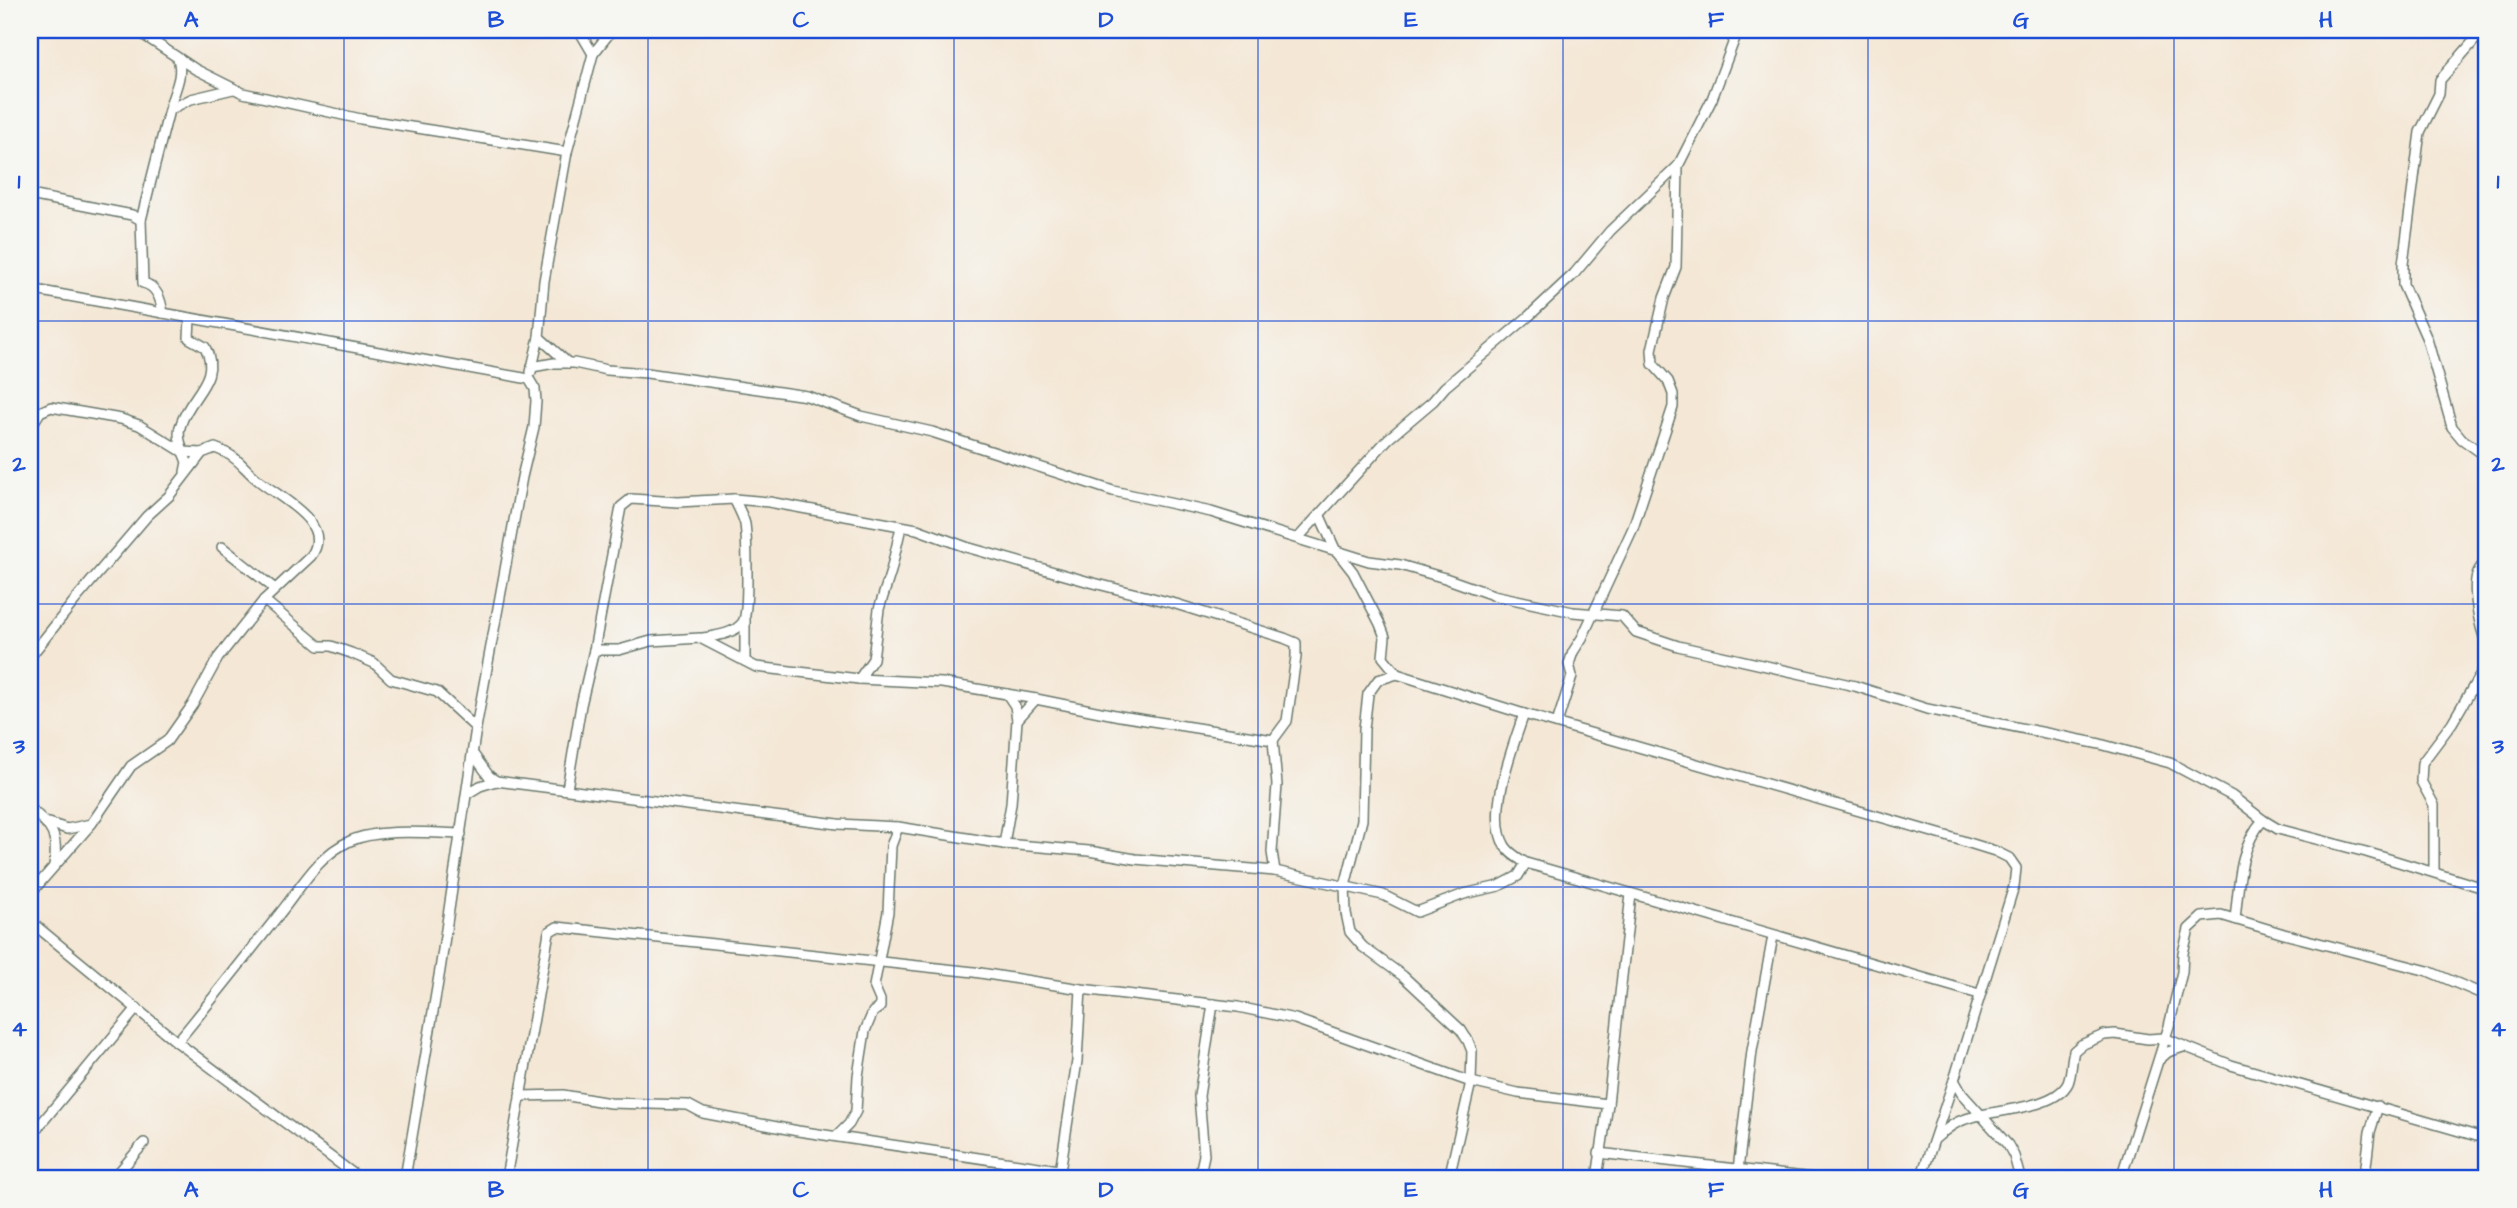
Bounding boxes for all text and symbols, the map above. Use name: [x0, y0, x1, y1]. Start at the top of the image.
text: A: [184, 4, 199, 36]
text: B: [488, 4, 505, 36]
text: C: [793, 4, 810, 36]
text: D: [1099, 4, 1114, 36]
text: E: [1404, 4, 1418, 36]
text: F: [1708, 4, 1725, 36]
text: G: [2013, 4, 2029, 36]
text: H: [2319, 4, 2333, 36]
text: 1: [18, 165, 21, 197]
text: 1: [2497, 165, 2500, 197]
text: 2: [11, 448, 26, 480]
text: 2: [2490, 448, 2505, 480]
text: 3: [12, 730, 25, 762]
text: 3: [2491, 730, 2504, 762]
text: 4: [11, 1013, 27, 1045]
text: 4: [2490, 1013, 2506, 1045]
text: A: [184, 1174, 199, 1206]
text: B: [488, 1174, 505, 1206]
text: C: [793, 1174, 810, 1206]
text: D: [1099, 1174, 1114, 1206]
text: E: [1404, 1174, 1418, 1206]
text: F: [1708, 1174, 1725, 1206]
text: G: [2013, 1174, 2029, 1206]
text: H: [2319, 1174, 2333, 1206]

